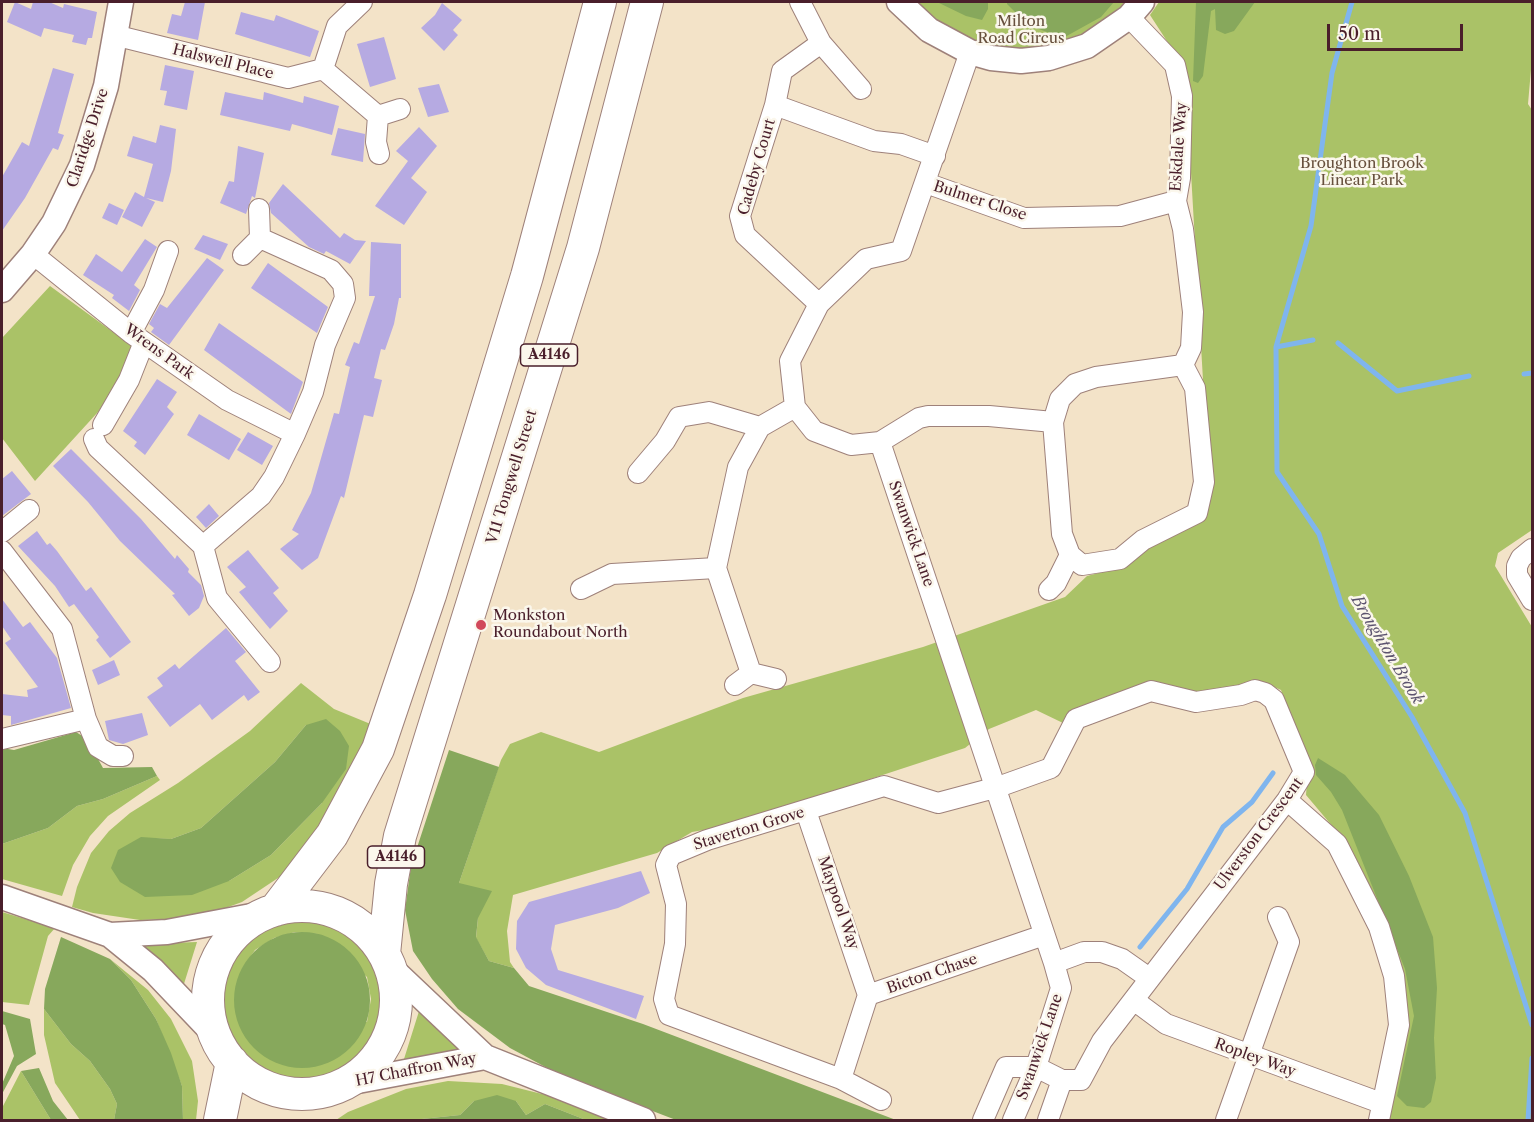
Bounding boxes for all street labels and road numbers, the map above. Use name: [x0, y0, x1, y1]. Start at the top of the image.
street label: Halswell Place: [171, 41, 275, 83]
street label: Claridge Drive: [63, 86, 113, 190]
street label: Eskdale Way: [1167, 102, 1191, 192]
street label: Cadeby Court: [735, 117, 779, 217]
street label: Bulmer Close: [931, 177, 1029, 225]
street label: Wrens Park: [120, 321, 198, 383]
road number: A4146: [520, 344, 578, 366]
street label: V11 Tongwell Street: [483, 408, 541, 546]
street label: Swanwick Lane: [884, 479, 938, 589]
street label: Ulverston Crescent: [1211, 774, 1307, 894]
street label: Staverton Grove: [691, 804, 807, 854]
road number: A4146: [368, 846, 424, 868]
street label: Maypool Way: [814, 854, 862, 952]
street label: Bicton Chase: [884, 950, 980, 998]
street label: Swanwick Lane: [1013, 992, 1067, 1102]
street label: Ropley Way: [1212, 1035, 1298, 1081]
street label: H7 Chaffron Way: [354, 1049, 478, 1091]

